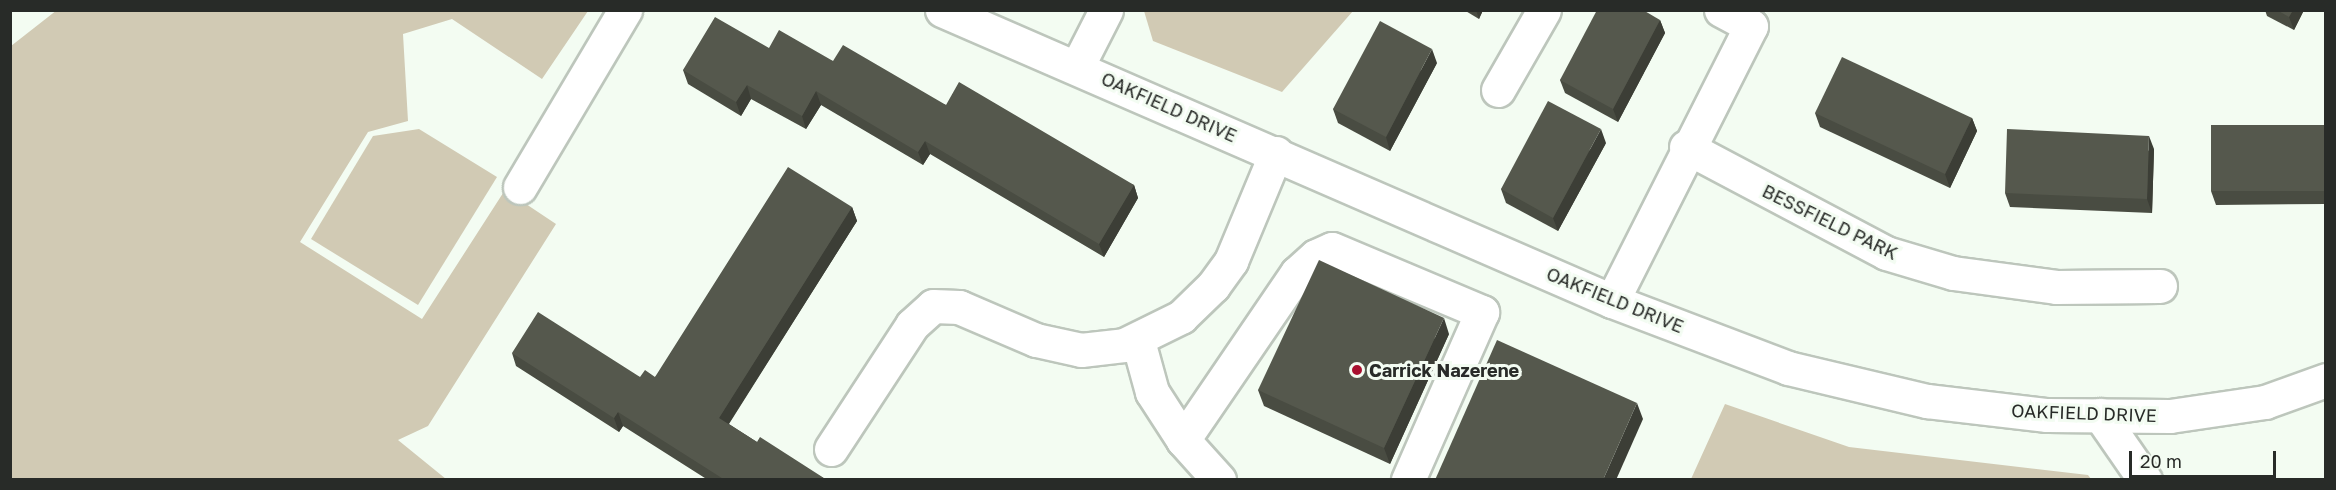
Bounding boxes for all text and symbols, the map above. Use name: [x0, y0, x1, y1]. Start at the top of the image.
street label: OAKFIELD DRIVE: [1098, 68, 1240, 146]
street label: BESSFIELD PARK: [1759, 180, 1901, 264]
street label: OAKFIELD DRIVE: [1543, 263, 1687, 337]
place label: Carrick Nazerene: [1369, 359, 1519, 381]
marker: Carrick Nazerene: [1350, 363, 1364, 377]
street label: OAKFIELD DRIVE: [2011, 400, 2157, 426]
scale bar: [2132, 439, 2279, 477]
text: 20 m: [2140, 450, 2182, 472]

